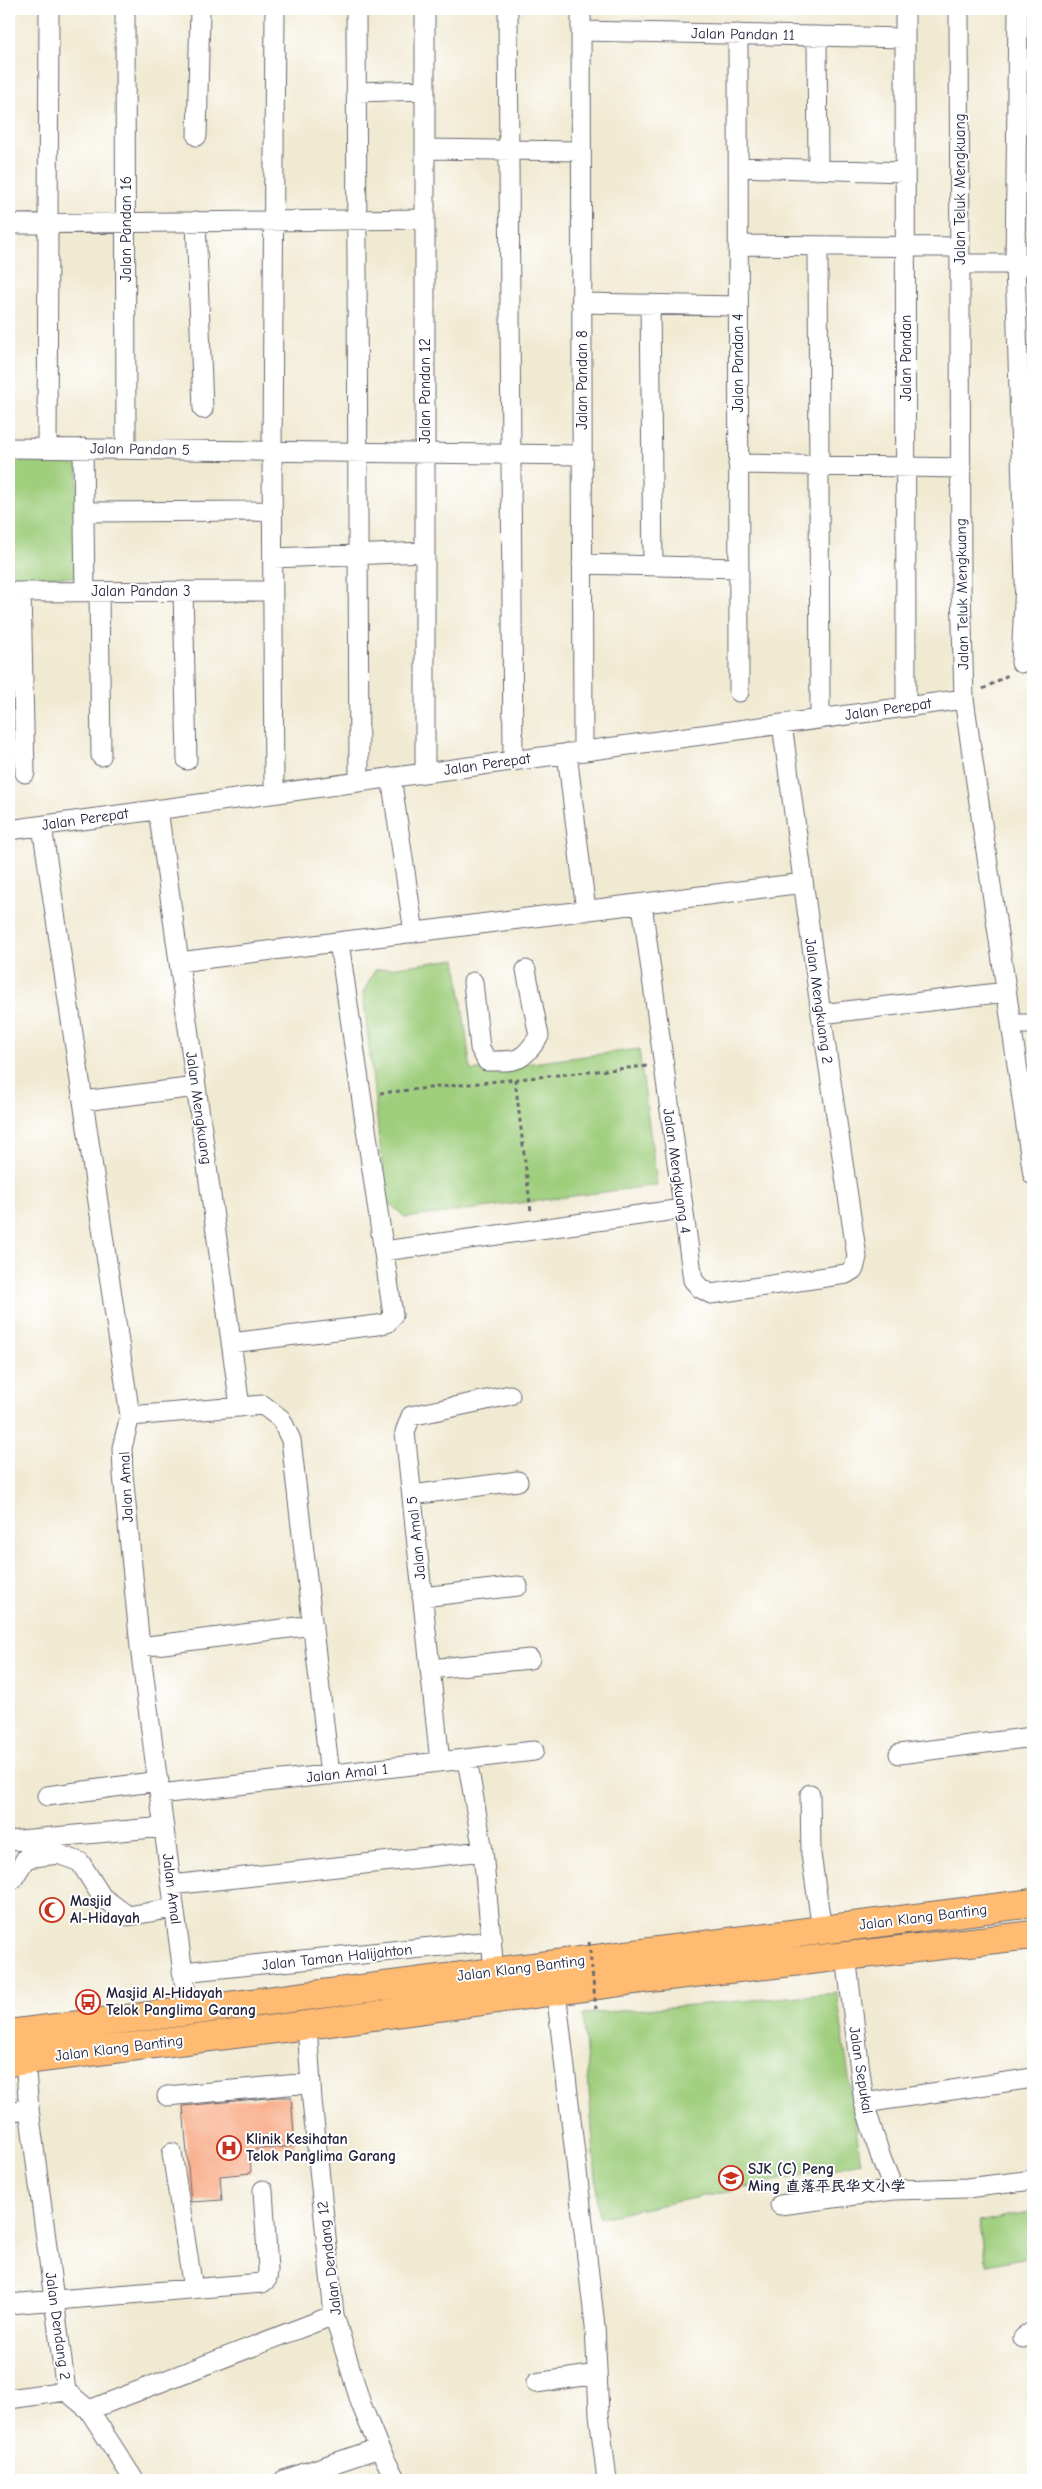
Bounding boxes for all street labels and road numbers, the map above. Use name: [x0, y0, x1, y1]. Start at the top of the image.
street label: Jalan Pandan 11: [691, 24, 795, 44]
street label: Jalan Teluk Mengkuang: [951, 113, 969, 265]
street label: Jalan Pandan 16: [117, 176, 135, 282]
street label: Jalan Pandan 4: [729, 314, 747, 413]
street label: Jalan Pandan: [897, 315, 915, 401]
street label: Jalan Pandan 8: [573, 330, 591, 430]
street label: Jalan Pandan 12: [416, 338, 434, 444]
street label: Jalan Pandan 5: [90, 439, 190, 459]
street label: Jalan Teluk Mengkuang: [952, 518, 972, 670]
street label: Jalan Pandan 3: [91, 582, 191, 600]
street label: Jalan Perepat: [843, 694, 933, 724]
street label: Jalan Perepat: [442, 749, 532, 779]
street label: Jalan Perepat: [40, 804, 130, 834]
street label: Jalan Mengkuang 2: [801, 937, 837, 1065]
street label: Jalan Mengkuang: [182, 1050, 216, 1166]
street label: Jalan Mengkuang 4: [659, 1107, 695, 1235]
street label: Jalan Amal: [115, 1451, 137, 1523]
street label: Jalan Amal 5: [403, 1495, 429, 1581]
street label: Jalan Amal 1: [305, 1760, 389, 1786]
street label: Jalan Amal: [159, 1853, 185, 1925]
street label: Jalan Klang Banting: [858, 1900, 988, 1934]
street label: Jalan Taman Halijahton: [261, 1940, 413, 1974]
street label: Jalan Klang Banting: [456, 1951, 586, 1985]
street label: Jalan Sepukal: [845, 2025, 877, 2115]
street label: Jalan Klang Banting: [54, 2031, 184, 2065]
street label: Jalan Dendang 12: [313, 2200, 345, 2316]
street label: Jalan Dendang 2: [42, 2271, 74, 2381]

